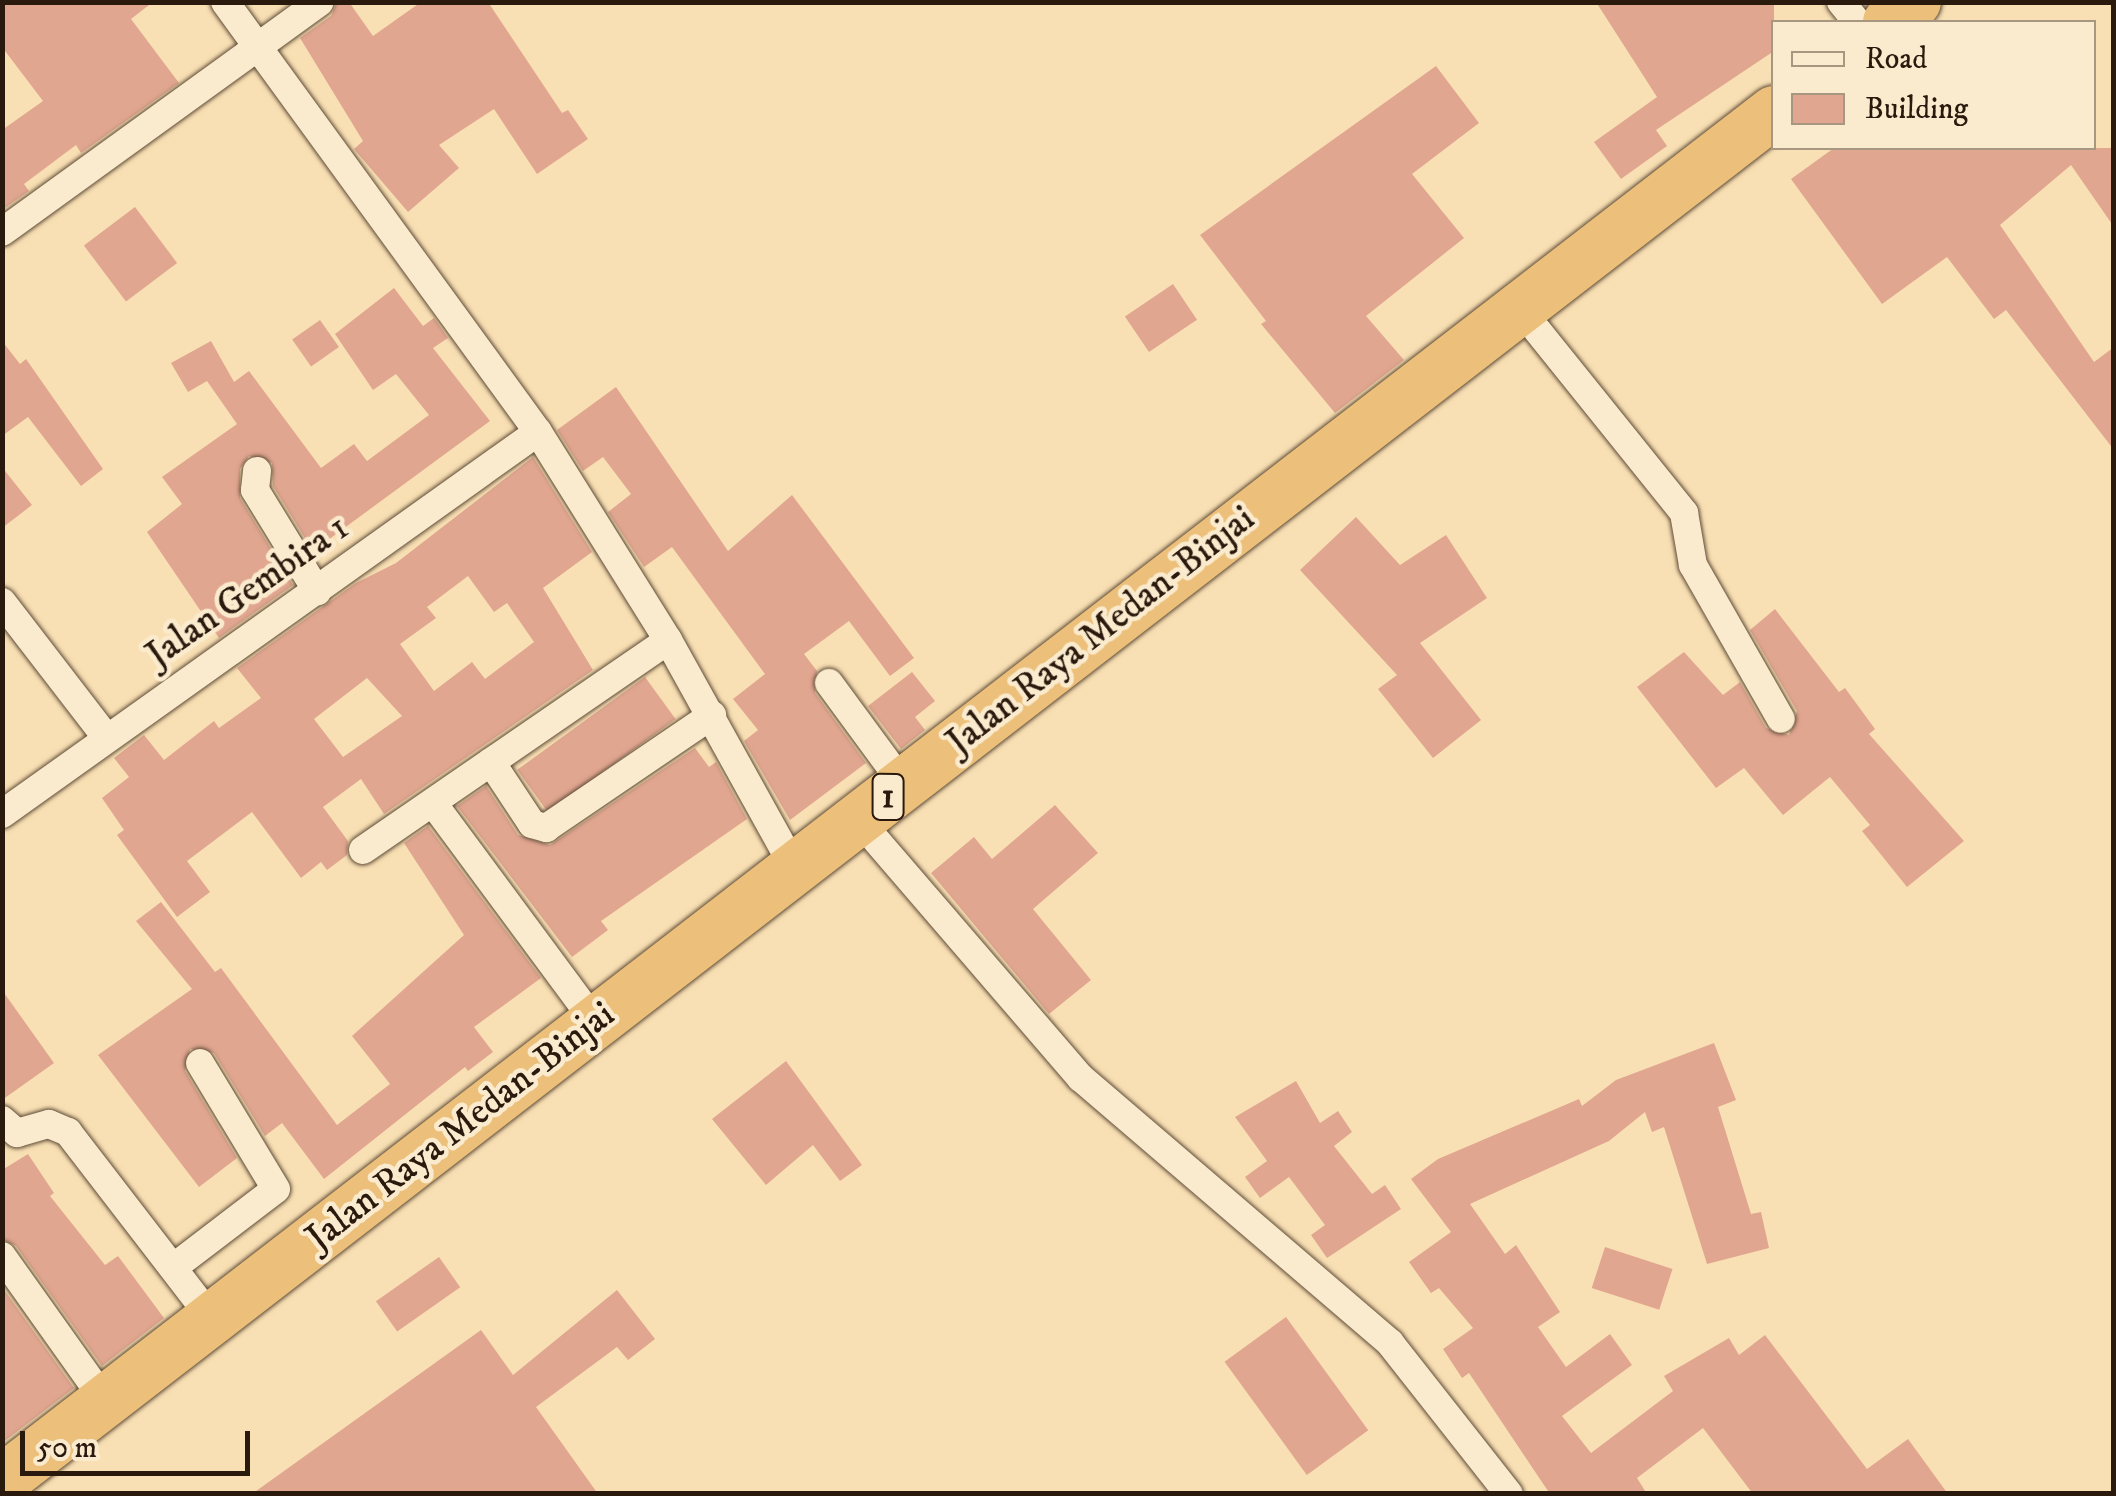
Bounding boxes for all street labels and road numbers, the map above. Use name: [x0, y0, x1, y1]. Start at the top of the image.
street label: Jalan Raya Medan-Binjai: [938, 497, 1264, 765]
street label: Jalan Gembira 1: [138, 505, 358, 679]
road number: 1: [870, 767, 906, 827]
street label: Jalan Raya Medan-Binjai: [298, 993, 624, 1261]

